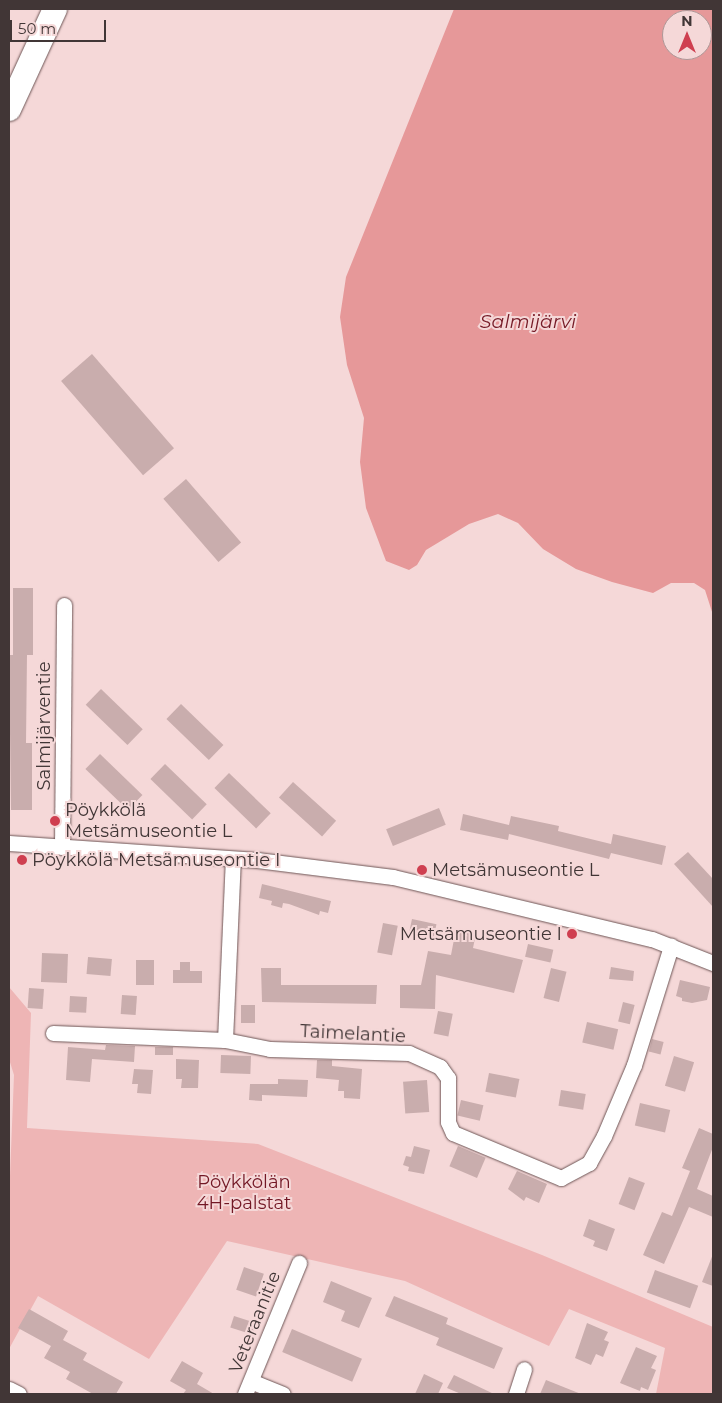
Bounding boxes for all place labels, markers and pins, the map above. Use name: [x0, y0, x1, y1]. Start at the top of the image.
place label: Pöykkölä Metsämuseontie L: [65, 800, 232, 842]
marker: Pöykkölä Metsämuseontie L: [49, 815, 61, 827]
place label: Pöykkölä Metsämuseontie I: [32, 849, 280, 871]
marker: Pöykkölä Metsämuseontie I: [16, 854, 28, 866]
place label: Metsämuseontie L: [432, 859, 599, 881]
marker: Metsämuseontie L: [416, 864, 428, 876]
place label: Metsämuseontie I: [400, 923, 562, 945]
marker: Metsämuseontie I: [566, 928, 578, 940]

